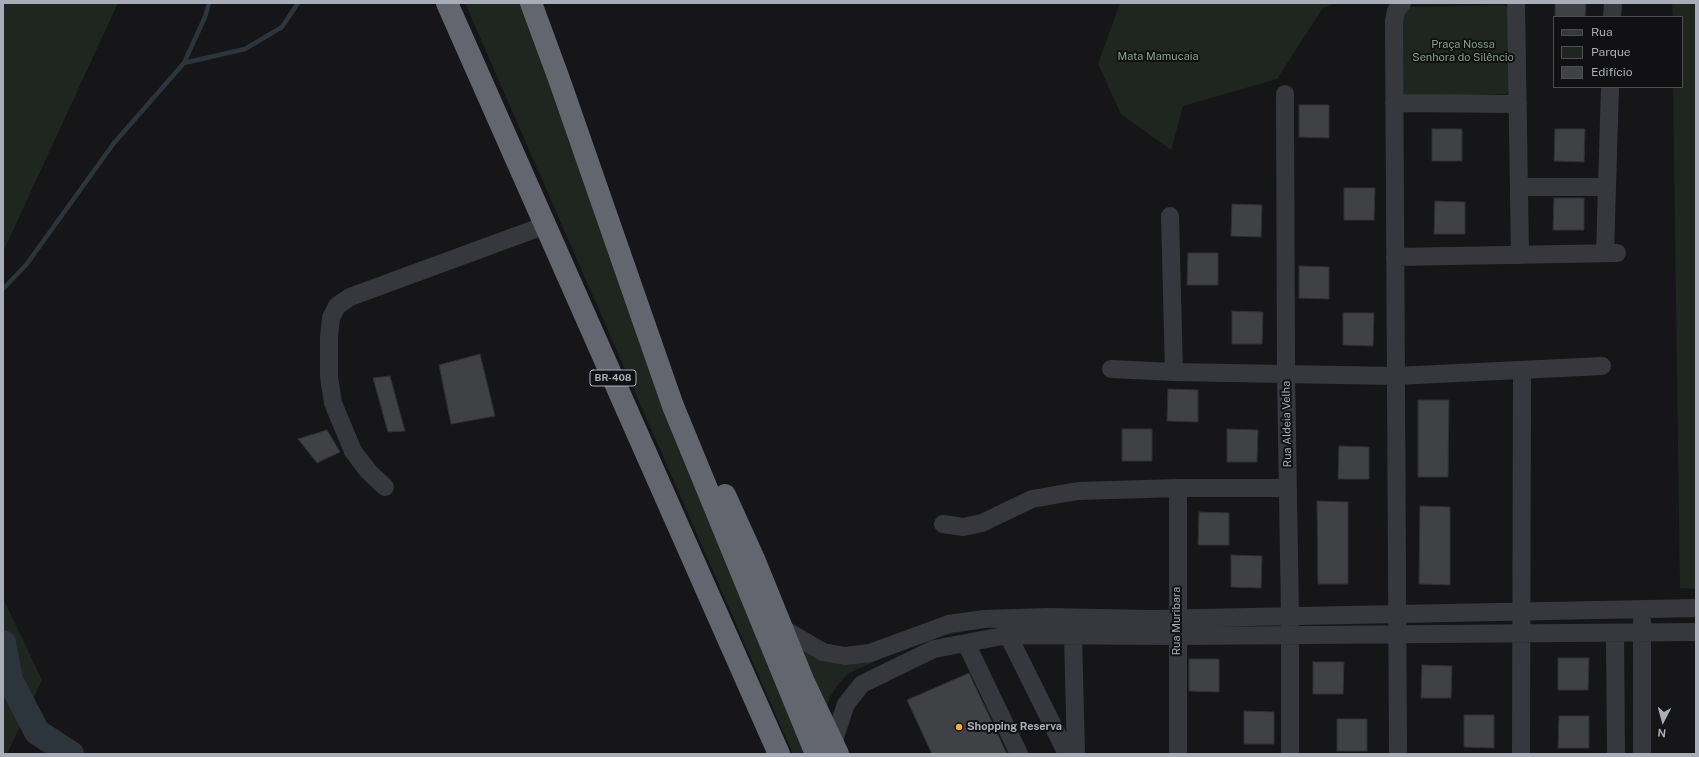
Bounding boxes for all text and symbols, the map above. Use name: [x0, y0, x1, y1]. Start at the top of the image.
legend: [1553, 16, 1683, 88]
text: Rua: [1591, 25, 1613, 39]
park label: Praça Nossa Senhora do Silêncio: [1412, 38, 1514, 64]
text: Parque: [1591, 45, 1631, 59]
park label: Mata Mamucaia: [1117, 50, 1199, 64]
text: Edifício: [1591, 65, 1632, 79]
road number: BR-408: [590, 370, 636, 386]
street label: Rua Aldeia Velha: [1280, 381, 1294, 467]
street label: Rua Muribara: [1170, 587, 1184, 655]
north arrow: [1643, 701, 1683, 741]
place label: Shopping Reserva: [967, 720, 1062, 734]
marker: Shopping Reserva: [954, 722, 964, 732]
text: N: [1657, 727, 1667, 739]

